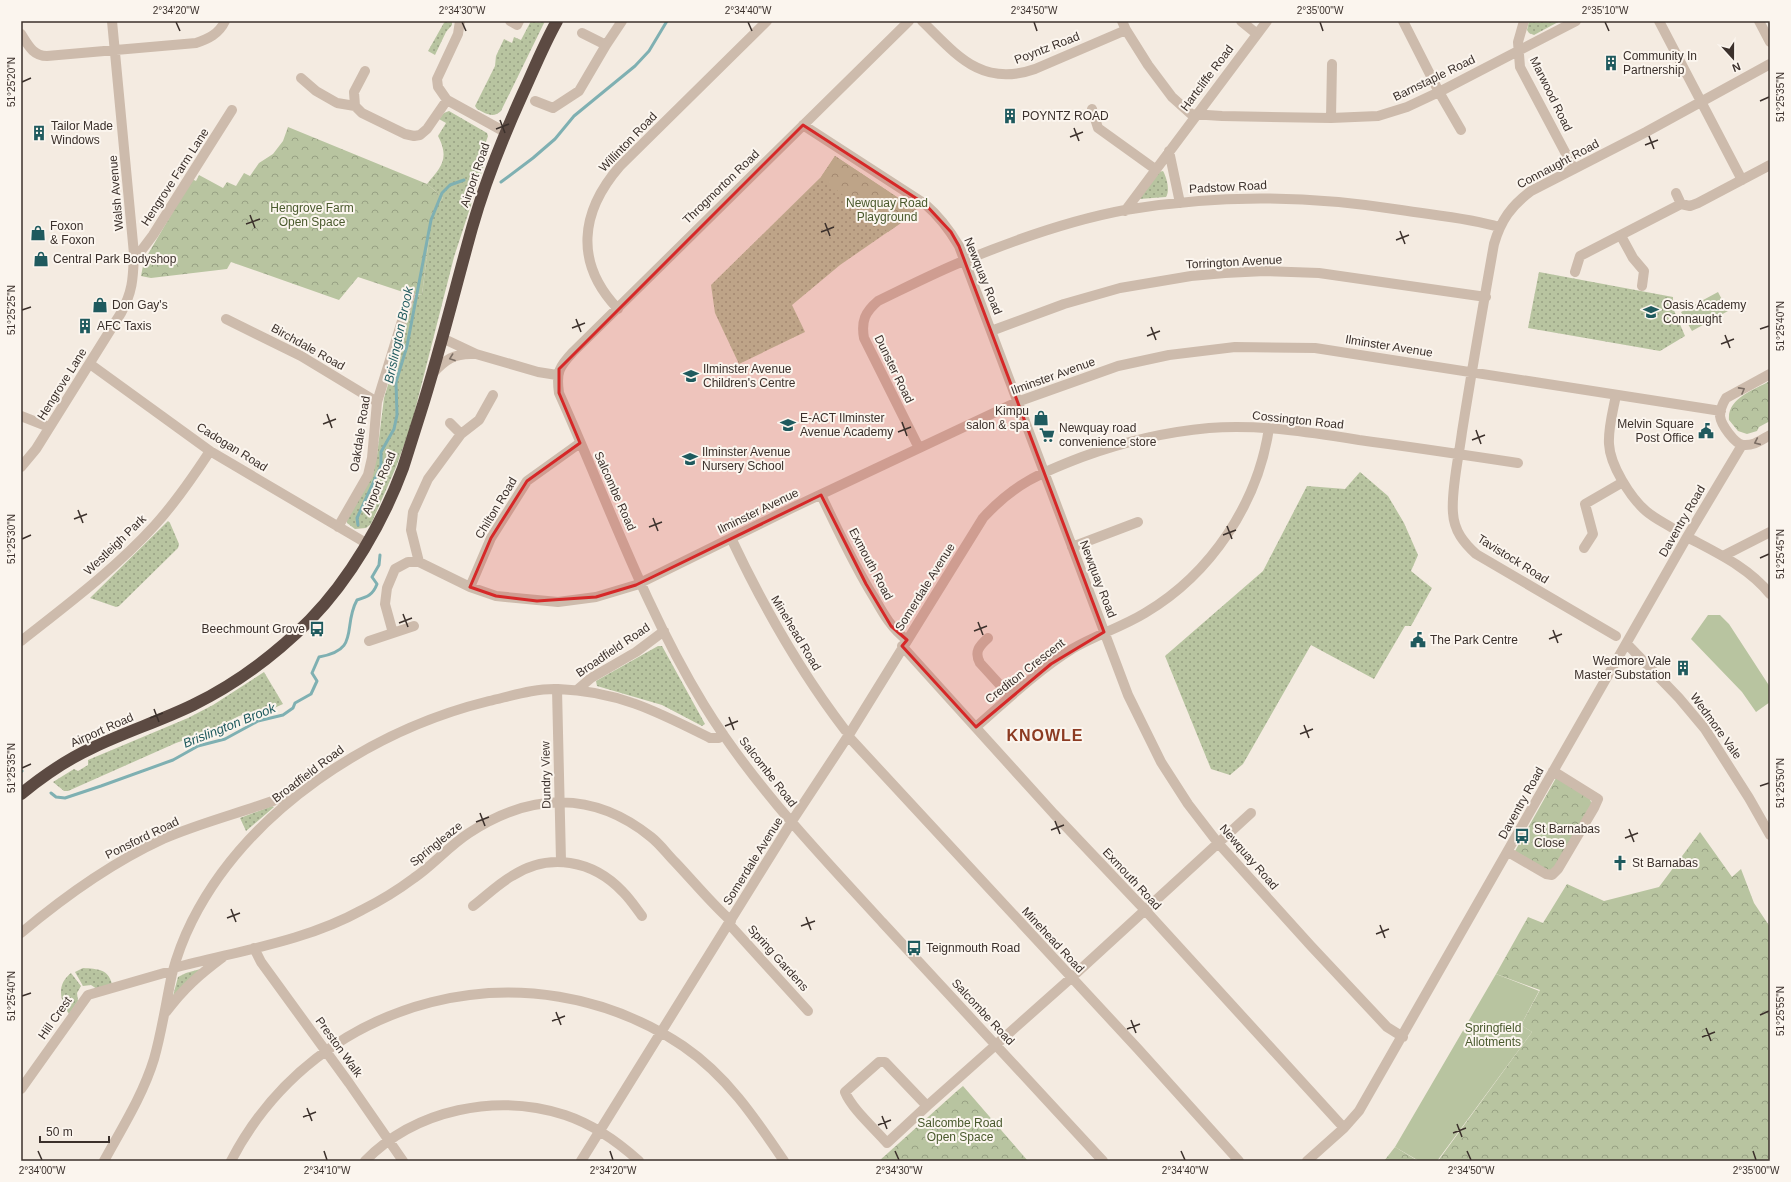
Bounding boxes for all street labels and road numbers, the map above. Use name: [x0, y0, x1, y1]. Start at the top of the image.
street label: Poyntz Road: [1012, 29, 1082, 67]
street label: Hartcliffe Road: [1178, 42, 1236, 114]
street label: Barnstaple Road: [1391, 52, 1477, 104]
street label: Marwood Road: [1527, 54, 1575, 134]
street label: Willinton Road: [596, 109, 660, 175]
street label: Hengrove Farm Lane: [138, 125, 212, 228]
street label: Connaught Road: [1515, 137, 1601, 191]
street label: Airport Road: [457, 141, 493, 209]
street label: Throgmorton Road: [680, 147, 762, 227]
street label: Walsh Avenue: [106, 154, 126, 231]
street label: Padstow Road: [1189, 178, 1267, 196]
street label: Newquay Road: [961, 235, 1005, 317]
street label: Torrington Avenue: [1185, 252, 1283, 272]
street label: Birchdale Road: [269, 321, 347, 373]
street label: Ilminster Avenue: [1344, 332, 1434, 360]
street label: Dunster Road: [871, 333, 917, 405]
street label: Hengrove Lane: [34, 345, 90, 423]
street label: Ilminster Avenue: [1009, 354, 1097, 398]
street label: Oakdale Road: [347, 395, 373, 473]
street label: Cossington Road: [1251, 408, 1345, 432]
street label: Cadogan Road: [194, 420, 270, 474]
street label: Airport Road: [359, 449, 399, 517]
street label: Salcombe Road: [591, 449, 639, 533]
street label: Chilton Road: [472, 475, 520, 541]
street label: Daventry Road: [1656, 483, 1708, 559]
street label: Ilminster Avenue: [715, 485, 801, 537]
street label: Westleigh Park: [81, 511, 150, 578]
street label: Exmouth Road: [846, 526, 896, 602]
street label: Tavistock Road: [1475, 532, 1551, 586]
street label: Newquay Road: [1077, 538, 1119, 620]
street label: Somerdale Avenue: [892, 540, 958, 634]
street label: Minehead Road: [768, 593, 824, 673]
street label: Broadfield Road: [573, 620, 653, 680]
street label: Crediton Crescent: [983, 635, 1068, 706]
street label: Wedmore Vale: [1687, 690, 1745, 762]
street label: Airport Road: [68, 710, 136, 750]
street label: Salcombe Road: [736, 734, 800, 810]
street label: Dundry View: [538, 741, 554, 809]
street label: Broadfield Road: [269, 743, 347, 805]
street label: Daventry Road: [1495, 765, 1547, 841]
street label: Ponsford Road: [103, 814, 181, 862]
street label: Somerdale Avenue: [720, 814, 786, 908]
street label: Springleaze: [407, 818, 465, 869]
street label: Newquay Road: [1217, 821, 1281, 893]
street label: Exmouth Road: [1100, 845, 1164, 913]
street label: Minehead Road: [1019, 904, 1087, 976]
street label: Spring Gardens: [745, 922, 811, 994]
street label: Salcombe Road: [949, 976, 1017, 1048]
street label: Hill Crest: [35, 994, 75, 1042]
street label: Preston Walk: [312, 1014, 366, 1081]

